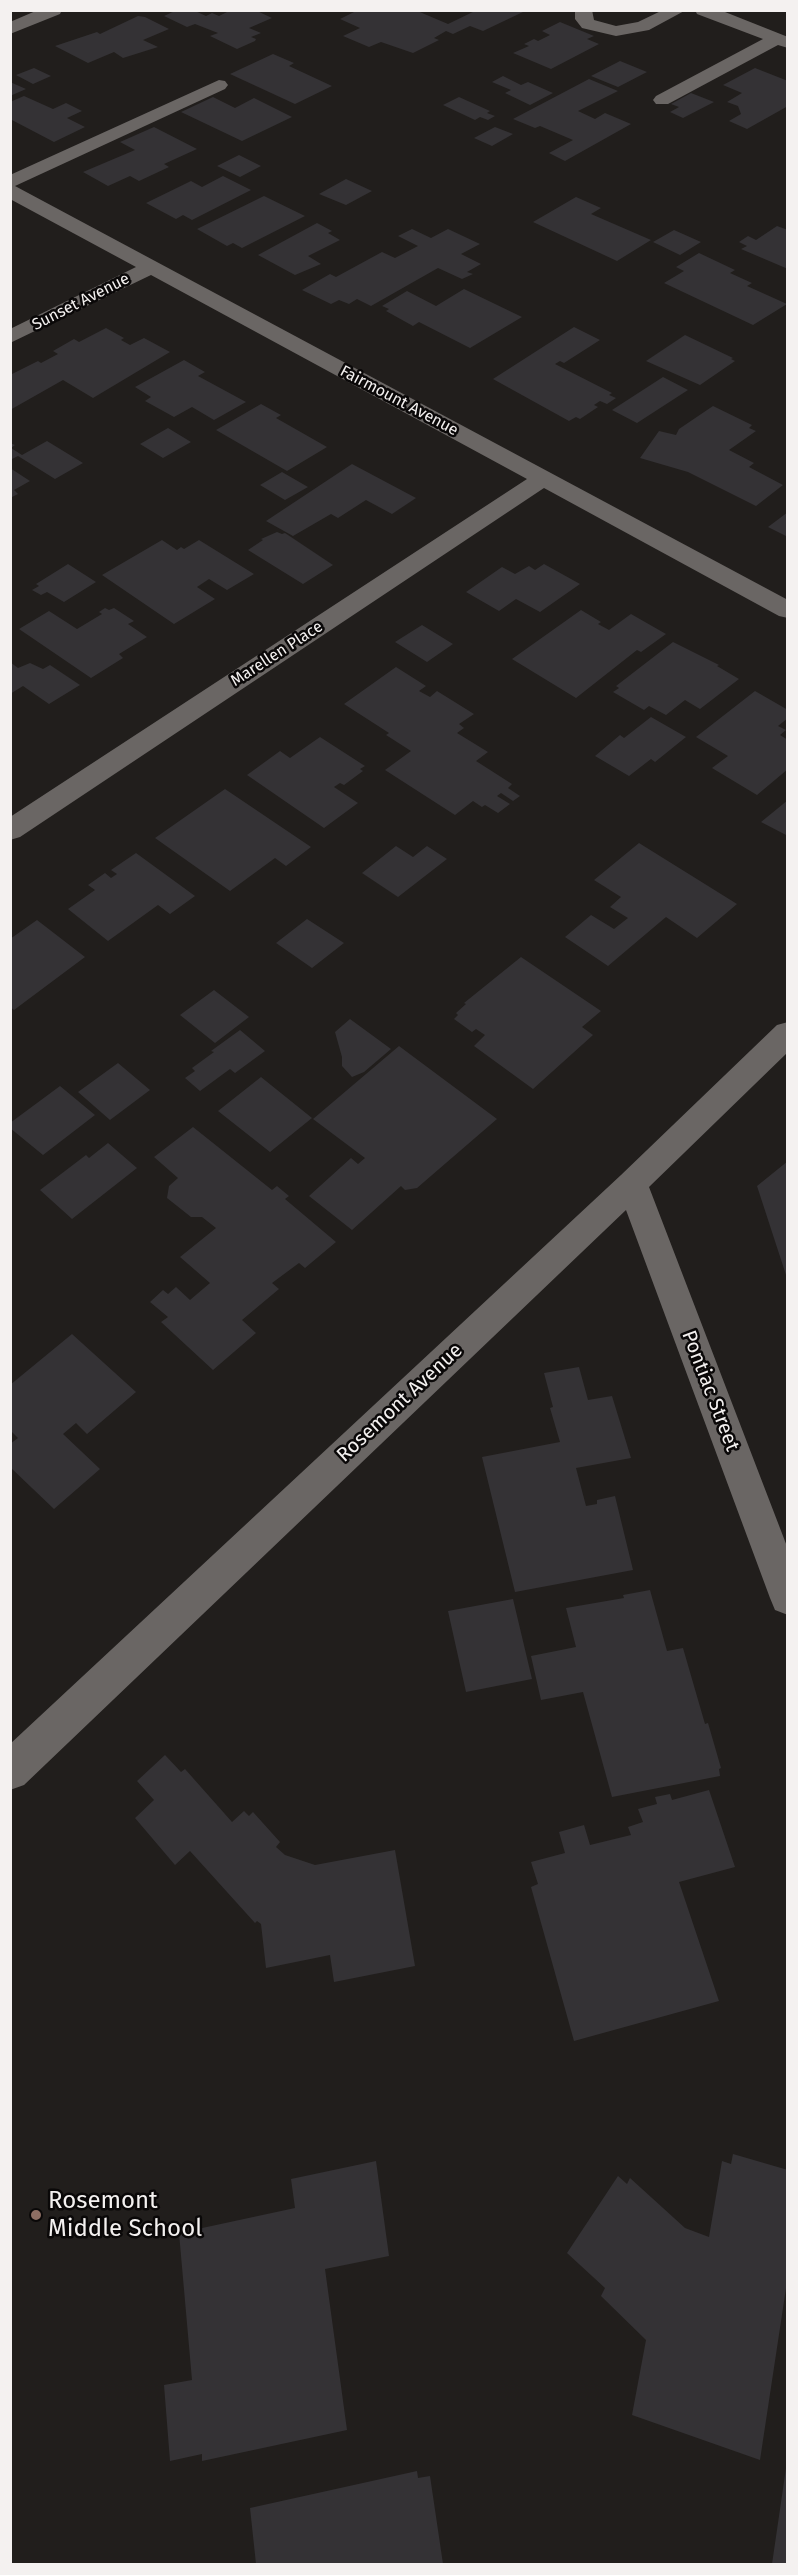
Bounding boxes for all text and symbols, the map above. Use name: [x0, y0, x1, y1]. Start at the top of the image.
street label: Sunset Avenue: [29, 269, 133, 335]
street label: Fairmount Avenue: [337, 362, 461, 440]
street label: Marellen Place: [227, 617, 327, 691]
street label: Pontiac Street: [676, 1327, 744, 1455]
street label: Rosemont Avenue: [332, 1339, 468, 1467]
place label: Rosemont Middle School: [48, 2187, 202, 2243]
marker: Rosemont Middle School: [29, 2208, 43, 2222]

